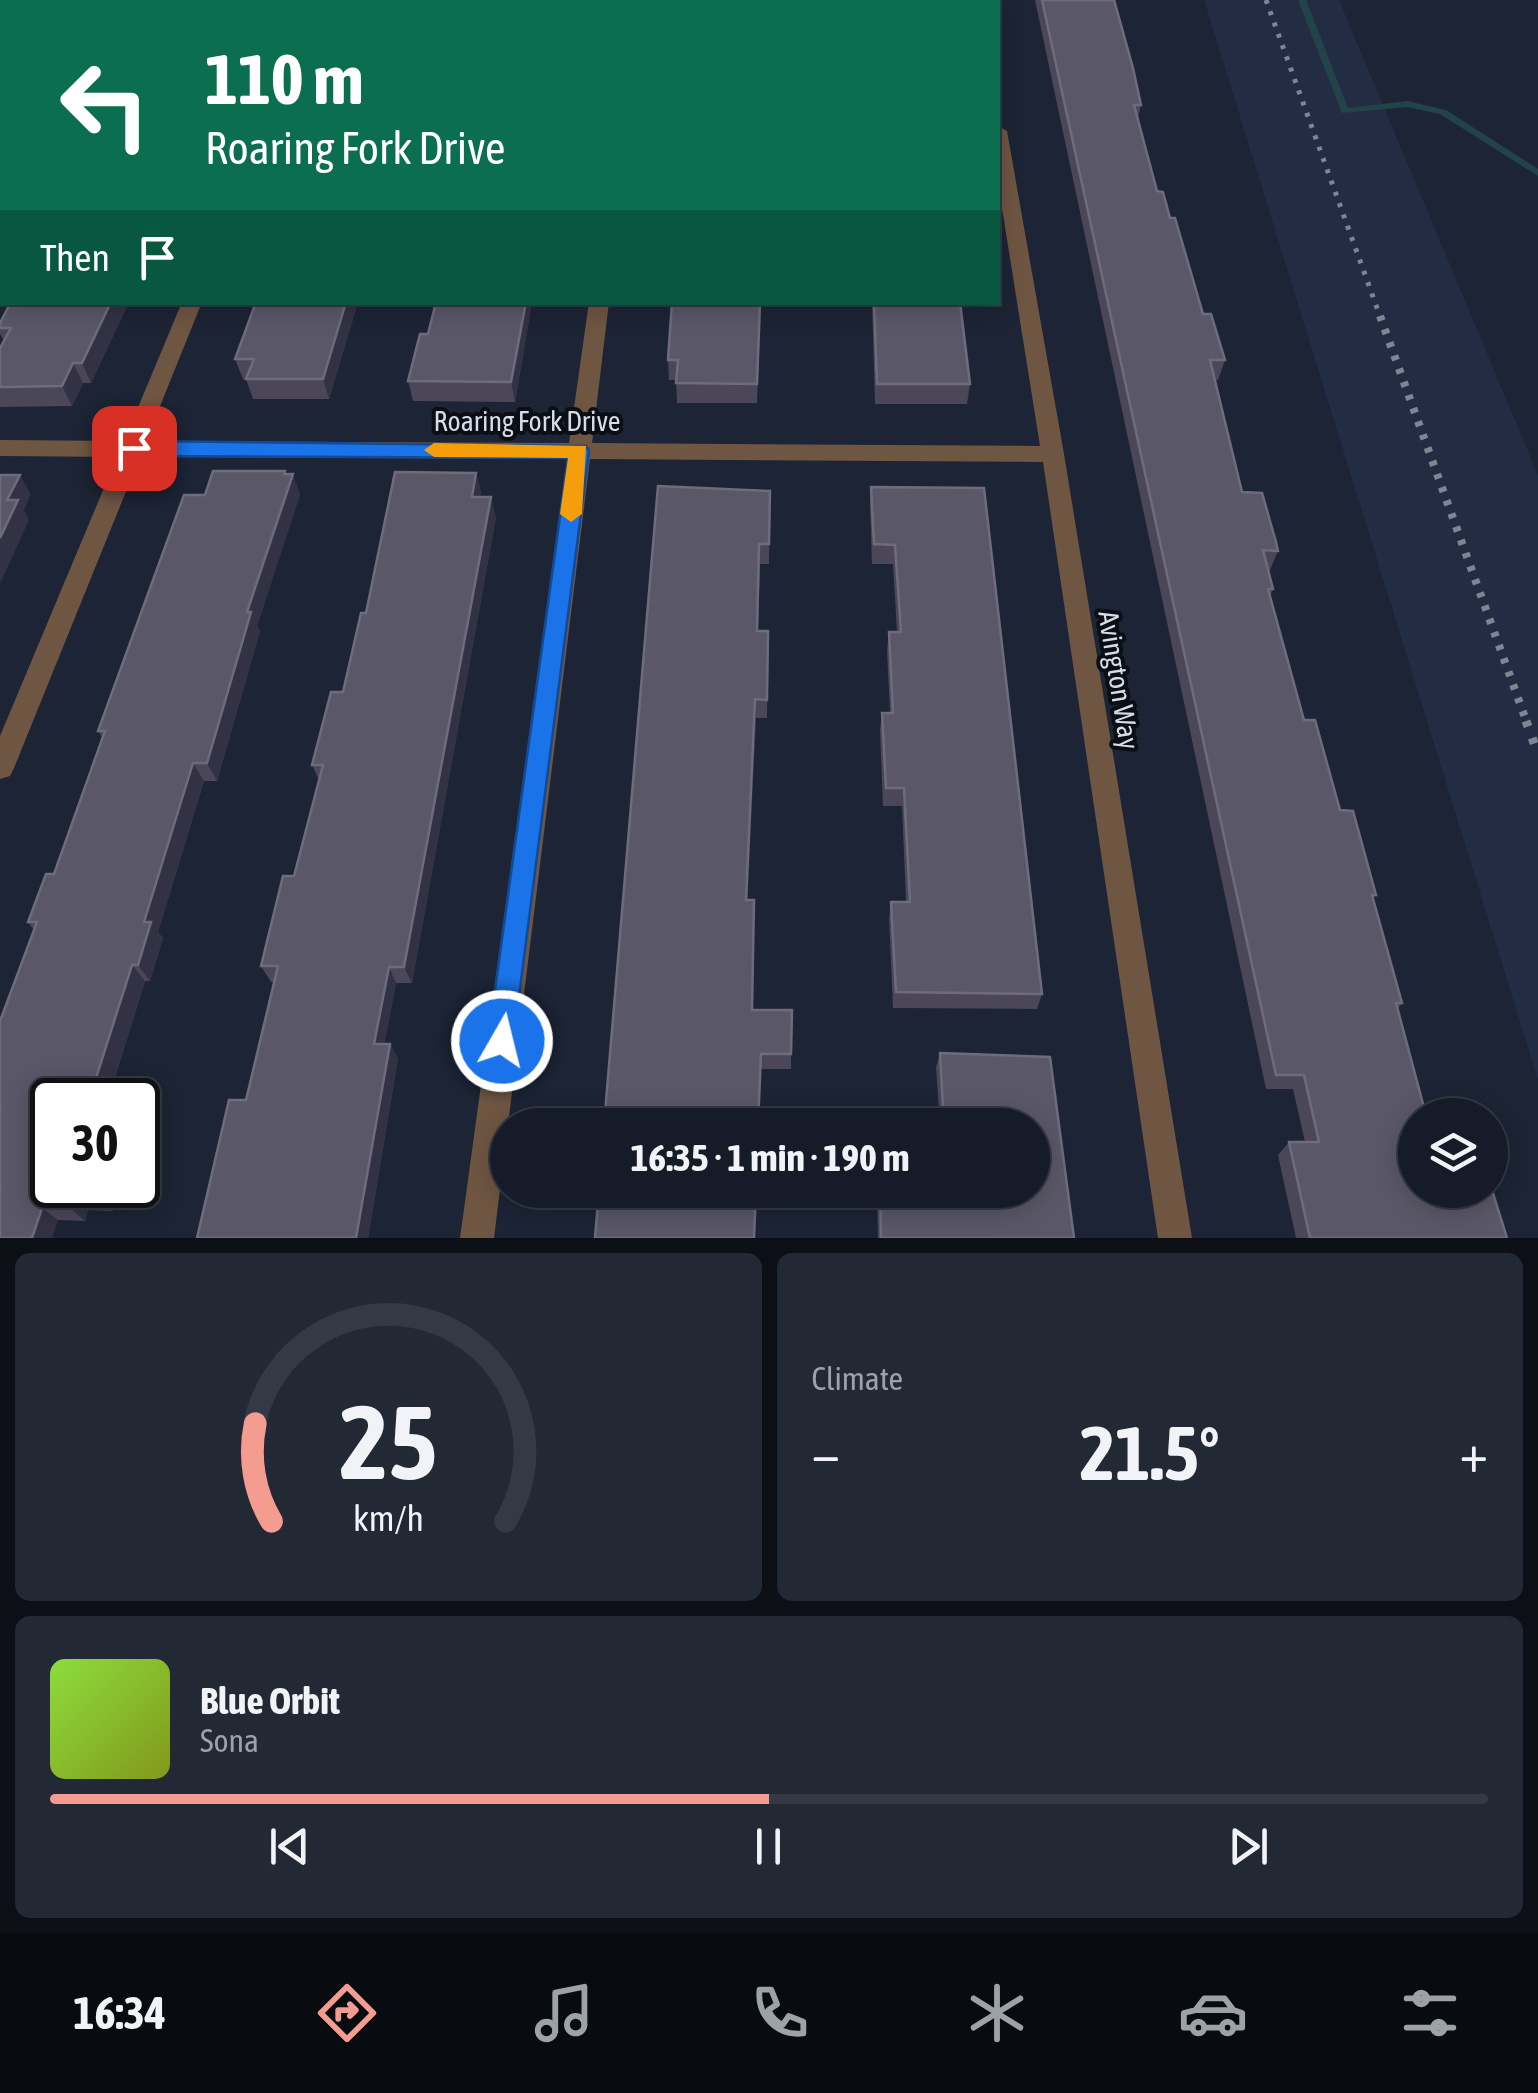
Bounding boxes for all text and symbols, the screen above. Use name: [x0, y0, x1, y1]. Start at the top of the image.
text: 110 m: [205, 39, 364, 119]
icon: left: [40, 40, 170, 170]
text: Roaring Fork Drive: [205, 122, 506, 174]
icon: arrive: [130, 230, 185, 285]
text: Then: [40, 236, 110, 279]
street label: Roaring Fork Drive: [434, 405, 621, 437]
pin: [92, 406, 177, 491]
icon: arrive: [107, 421, 162, 476]
street label: Avington Way: [1092, 609, 1146, 751]
position arrow: [450, 989, 554, 1093]
speed limit sign: 30: [30, 1078, 160, 1208]
map controls: [1398, 1098, 1508, 1208]
button: layers: [1398, 1098, 1508, 1208]
text: 16:35 · 1 min · 190 m: [630, 1136, 910, 1179]
text: Climate: [812, 1360, 903, 1397]
text: 25: [339, 1382, 437, 1501]
text: 21.5°: [1080, 1410, 1220, 1496]
text: −: [812, 1421, 840, 1484]
text: +: [1459, 1421, 1488, 1484]
text: km/h: [353, 1498, 424, 1539]
text: Blue Orbit: [200, 1679, 340, 1722]
text: Sona: [200, 1722, 259, 1759]
icon: previous: [262, 1819, 317, 1874]
icon: pause: [741, 1819, 796, 1874]
icon: next: [1221, 1819, 1276, 1874]
icon: directions: [312, 1978, 382, 2048]
icon: music: [529, 1978, 599, 2048]
icon: phone: [745, 1978, 815, 2048]
icon: climate: [962, 1978, 1032, 2048]
icon: car: [1178, 1978, 1248, 2048]
icon: filters: [1395, 1978, 1465, 2048]
text: 16:34: [73, 1987, 166, 2039]

